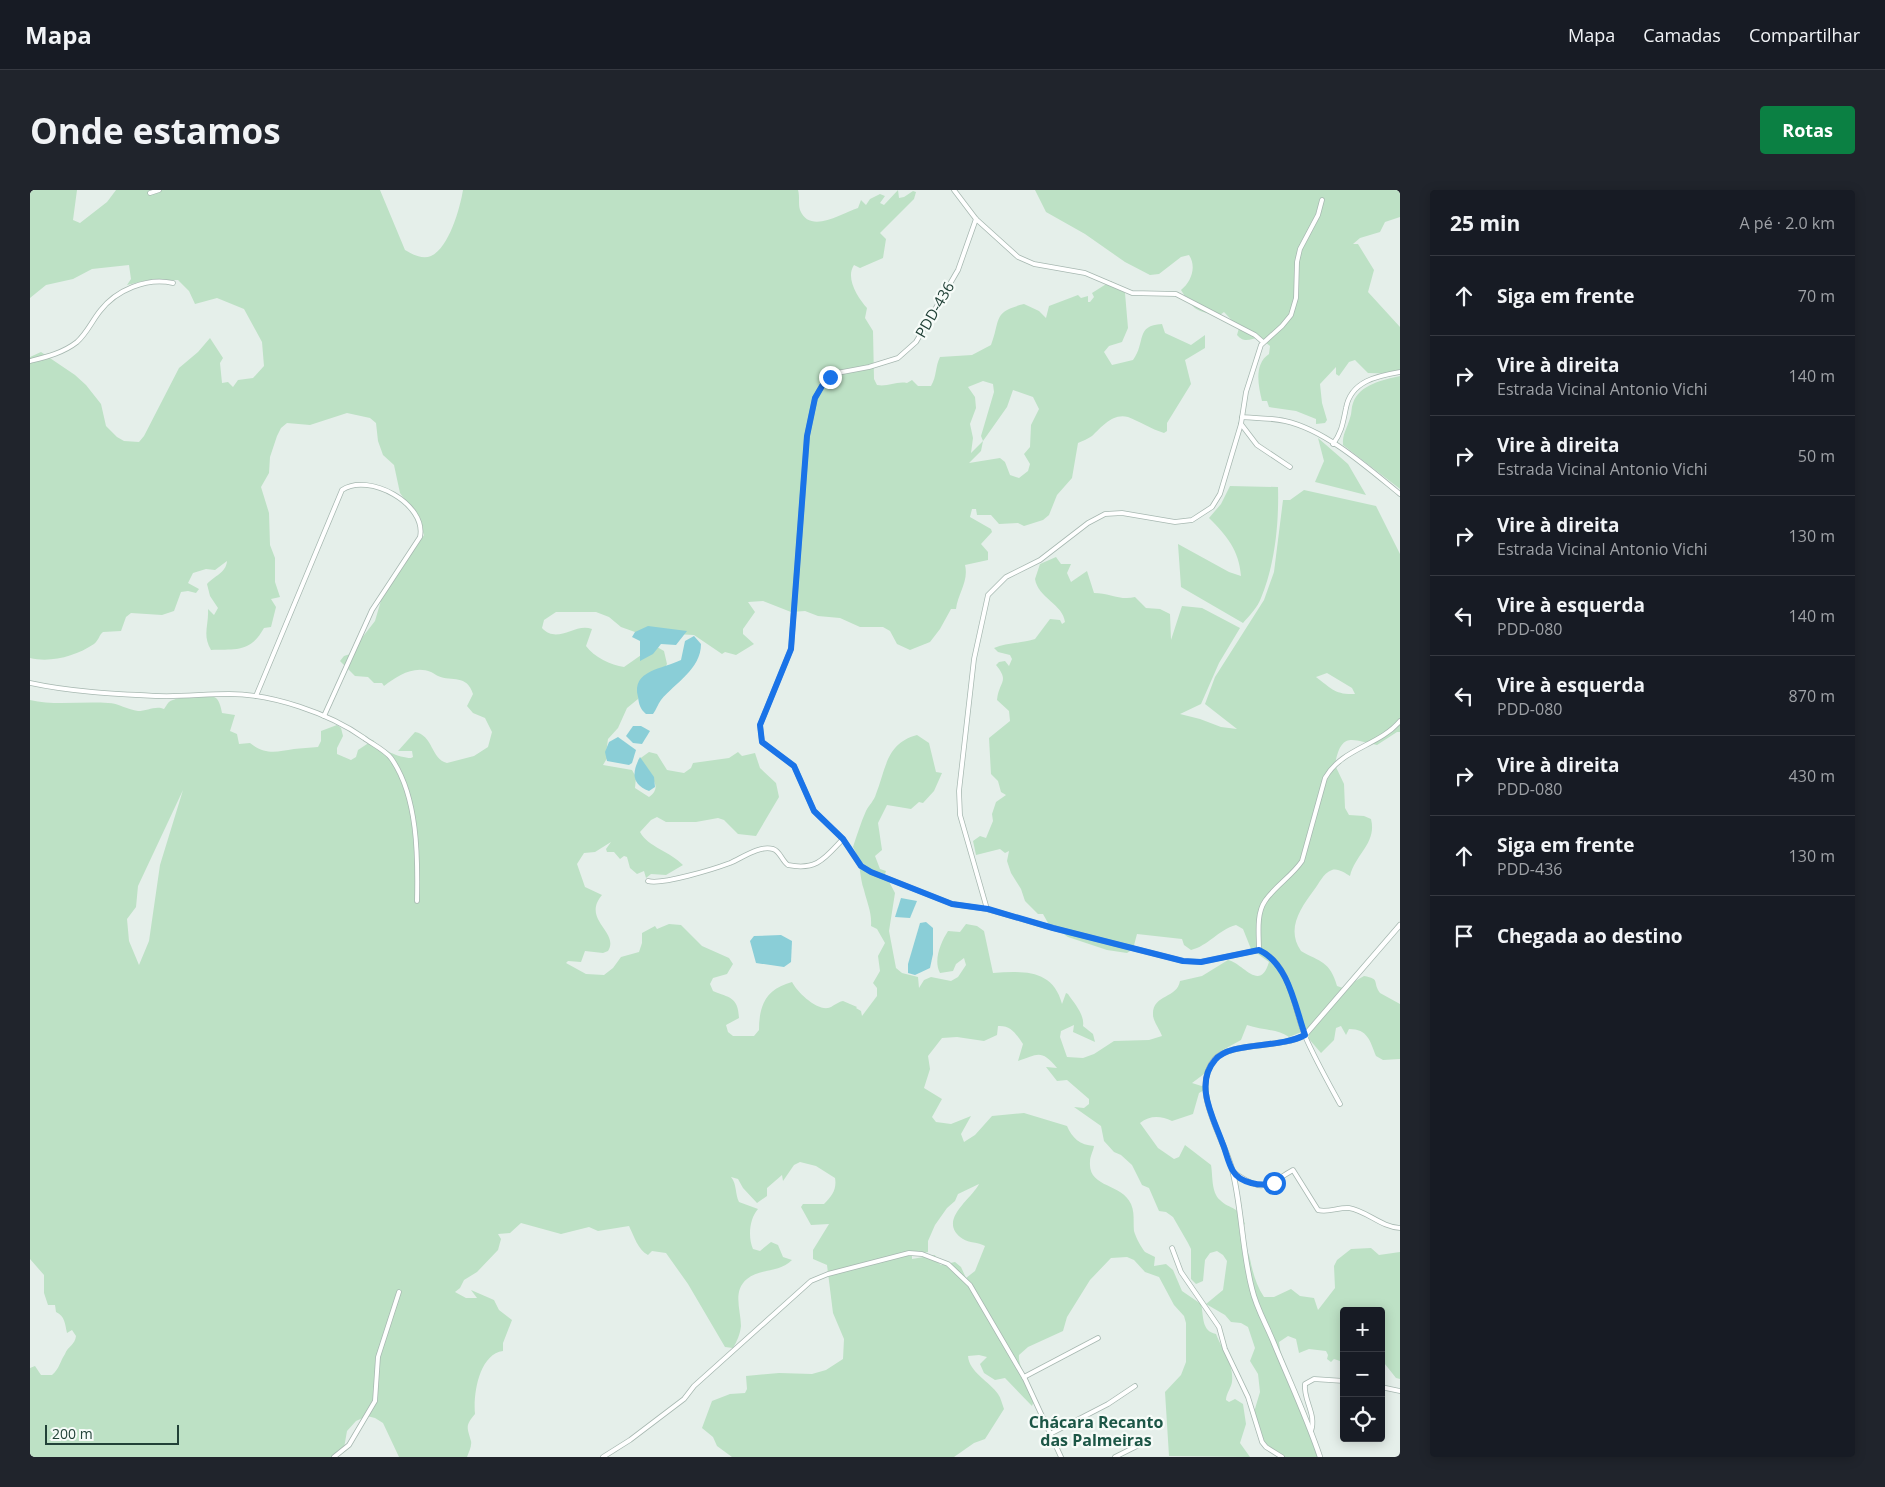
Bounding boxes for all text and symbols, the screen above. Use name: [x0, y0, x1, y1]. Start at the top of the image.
text: Mapa: [25, 18, 92, 51]
text: Mapa: [1568, 23, 1615, 47]
text: Camadas: [1643, 23, 1721, 47]
text: Compartilhar: [1749, 23, 1860, 47]
button: Rotas: [1760, 106, 1855, 154]
text: Onde estamos: [30, 107, 281, 154]
text: 25 min: [1450, 209, 1520, 237]
text: A pé · 2.0 km: [1740, 212, 1835, 234]
street label: PDD-436: [910, 278, 958, 341]
icon: ahead: [1450, 282, 1478, 310]
text: Siga em frente: [1497, 283, 1634, 309]
text: 70 m: [1798, 285, 1835, 307]
text: Vire à direita: [1497, 352, 1620, 378]
icon: right: [1450, 362, 1478, 390]
text: 140 m: [1789, 365, 1835, 387]
route end: [819, 366, 842, 389]
text: Estrada Vicinal Antonio Vichi: [1497, 378, 1708, 400]
text: Vire à direita: [1497, 432, 1620, 458]
icon: right: [1450, 442, 1478, 470]
text: 50 m: [1798, 445, 1835, 467]
text: Estrada Vicinal Antonio Vichi: [1497, 458, 1708, 480]
text: Vire à direita: [1497, 512, 1620, 538]
icon: right: [1450, 522, 1478, 550]
text: 130 m: [1789, 525, 1835, 547]
text: Estrada Vicinal Antonio Vichi: [1497, 538, 1708, 560]
text: Vire à esquerda: [1497, 592, 1645, 618]
icon: left: [1450, 602, 1478, 630]
text: 140 m: [1789, 605, 1835, 627]
text: PDD-080: [1497, 618, 1562, 640]
text: Vire à esquerda: [1497, 672, 1645, 698]
icon: left: [1450, 682, 1478, 710]
text: 870 m: [1789, 685, 1835, 707]
text: PDD-080: [1497, 698, 1562, 720]
text: Vire à direita: [1497, 752, 1620, 778]
icon: right: [1450, 762, 1478, 790]
text: 430 m: [1789, 765, 1835, 787]
text: PDD-080: [1497, 778, 1562, 800]
text: Siga em frente: [1497, 832, 1634, 858]
icon: ahead: [1450, 842, 1478, 870]
text: 130 m: [1789, 845, 1835, 867]
text: PDD-436: [1497, 858, 1562, 880]
icon: arrive: [1450, 922, 1478, 950]
text: Chegada ao destino: [1497, 923, 1683, 949]
route start: [1263, 1172, 1286, 1195]
map controls: [1340, 1307, 1385, 1442]
button: +: [1340, 1307, 1385, 1352]
button: −: [1340, 1352, 1385, 1397]
button: locate: [1340, 1397, 1385, 1442]
district label: Chácara Recanto das Palmeiras: [1029, 1411, 1163, 1451]
scale bar: [45, 1422, 179, 1445]
text: 200 m: [52, 1424, 93, 1443]

